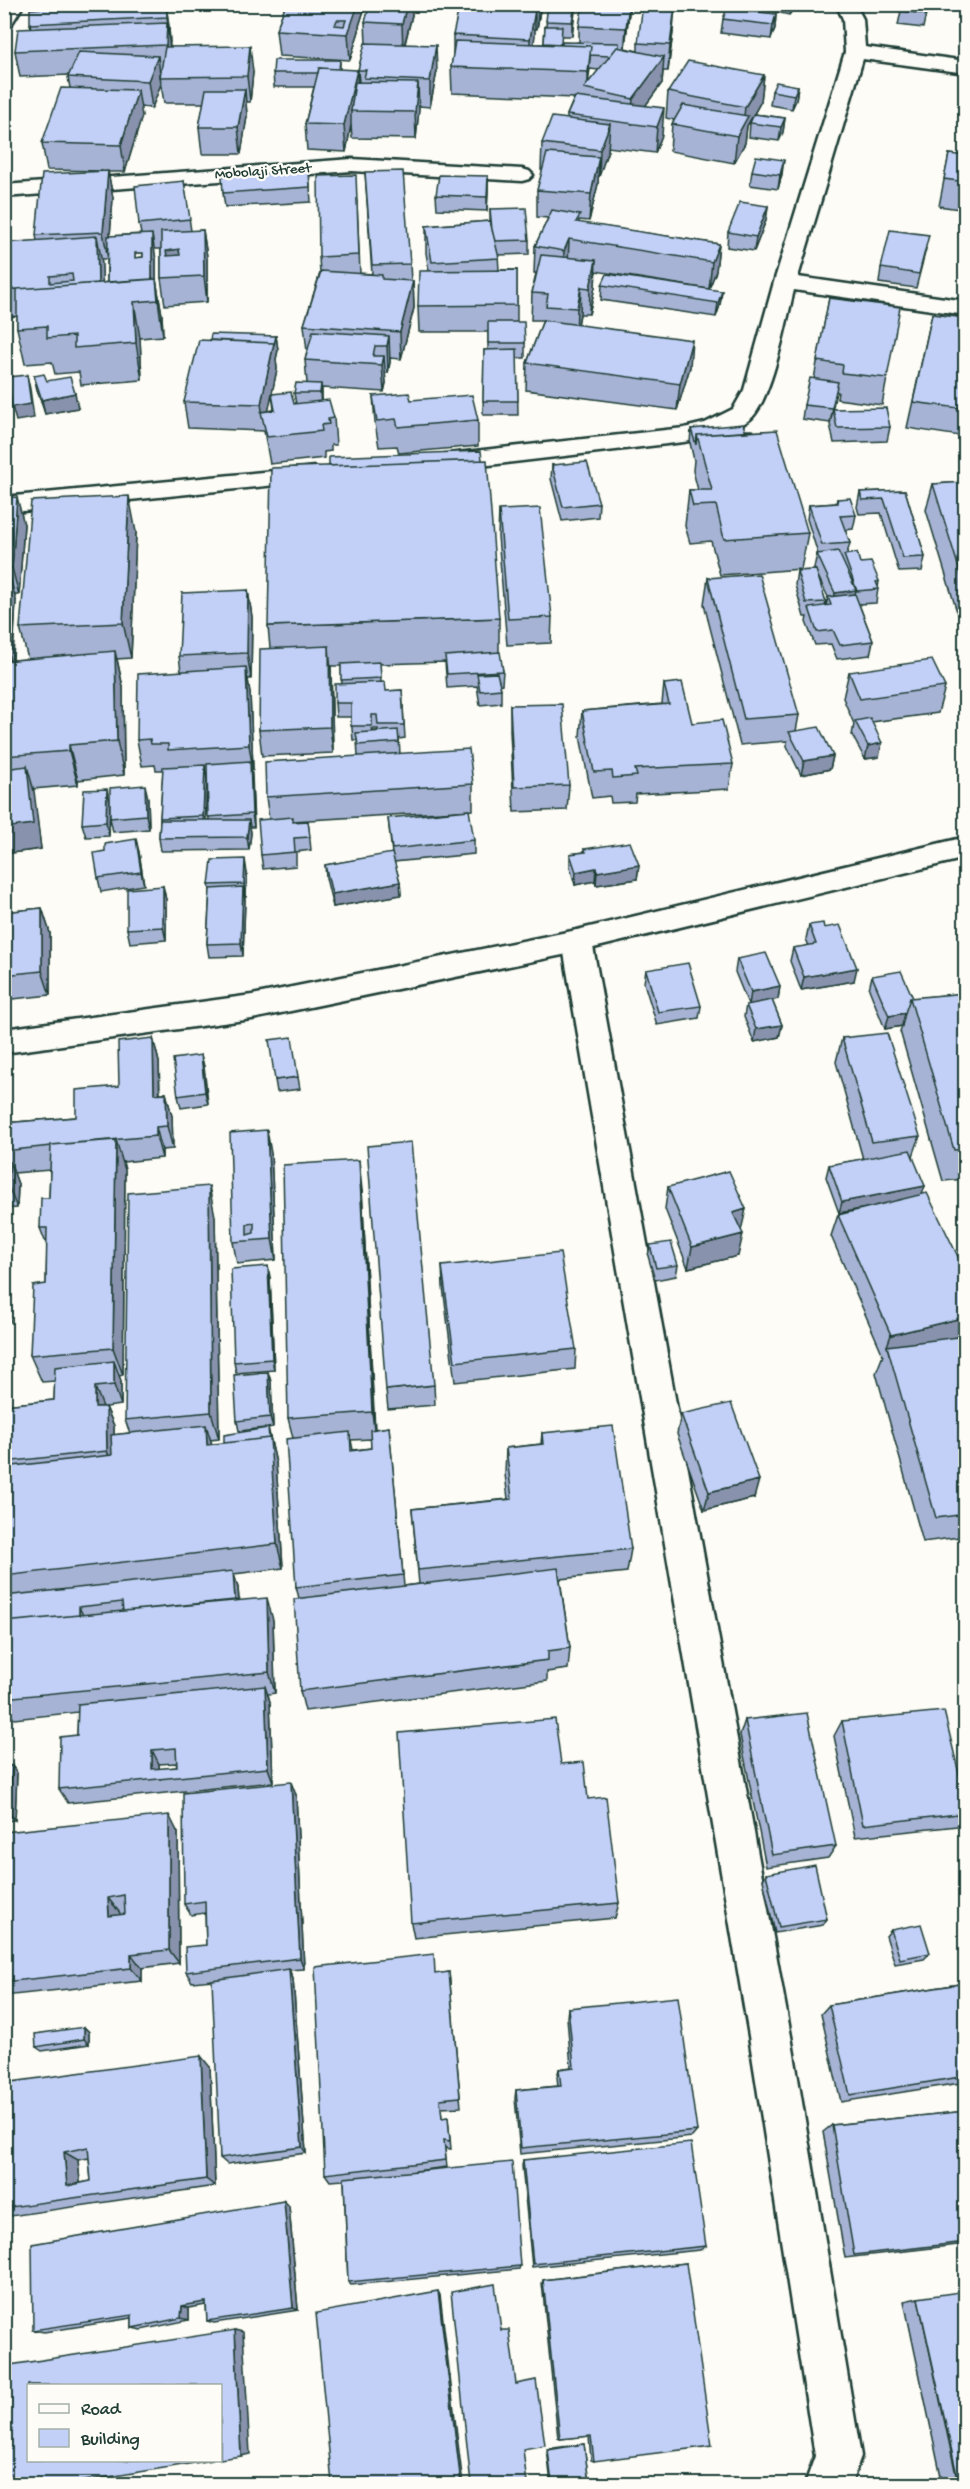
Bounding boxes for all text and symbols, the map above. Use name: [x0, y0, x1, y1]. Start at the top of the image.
street label: Mobolaji Street: [214, 160, 314, 184]
legend: [27, 2384, 222, 2462]
text: Road: [81, 2400, 122, 2421]
text: Building: [80, 2430, 140, 2451]

